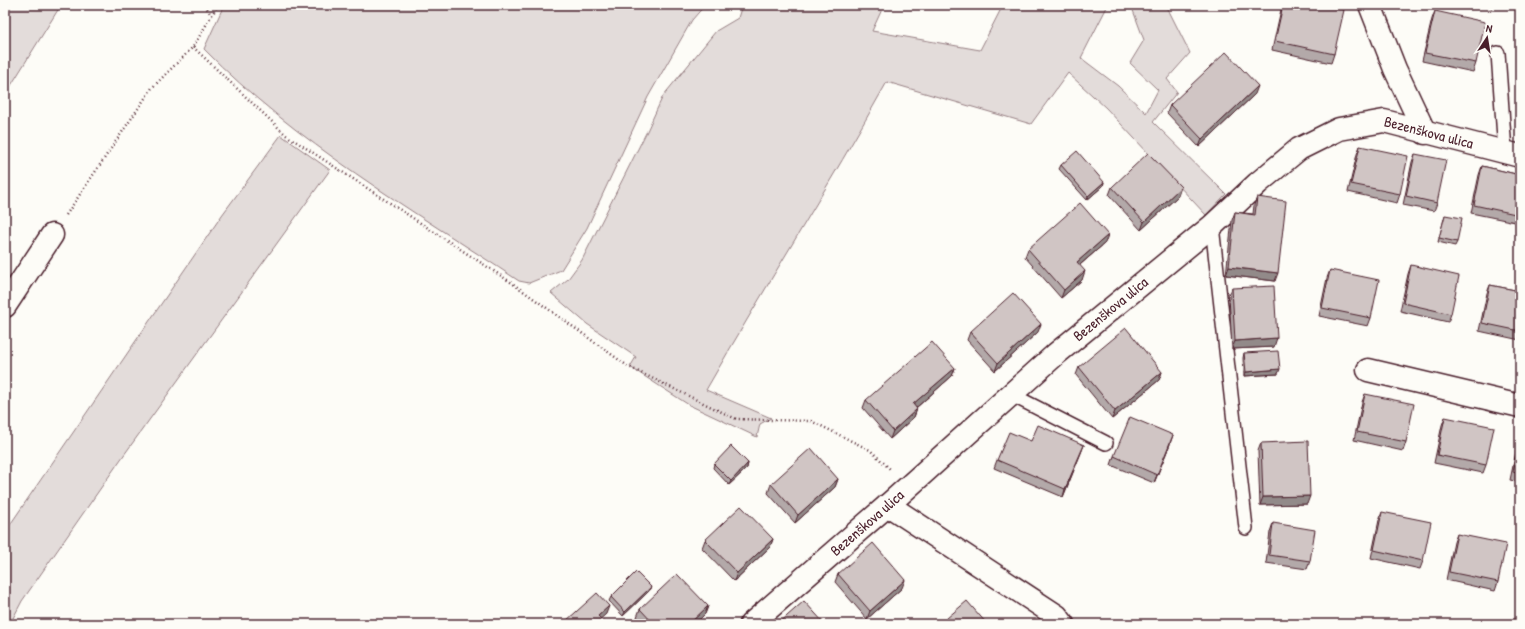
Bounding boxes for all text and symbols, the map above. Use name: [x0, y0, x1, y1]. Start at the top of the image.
north arrow: [1467, 18, 1507, 58]
text: N: [1485, 21, 1494, 36]
street label: Bezenškova ulica: [1382, 110, 1476, 154]
street label: Bezenškova ulica: [1068, 272, 1152, 346]
street label: Bezenškova ulica: [826, 485, 908, 561]

